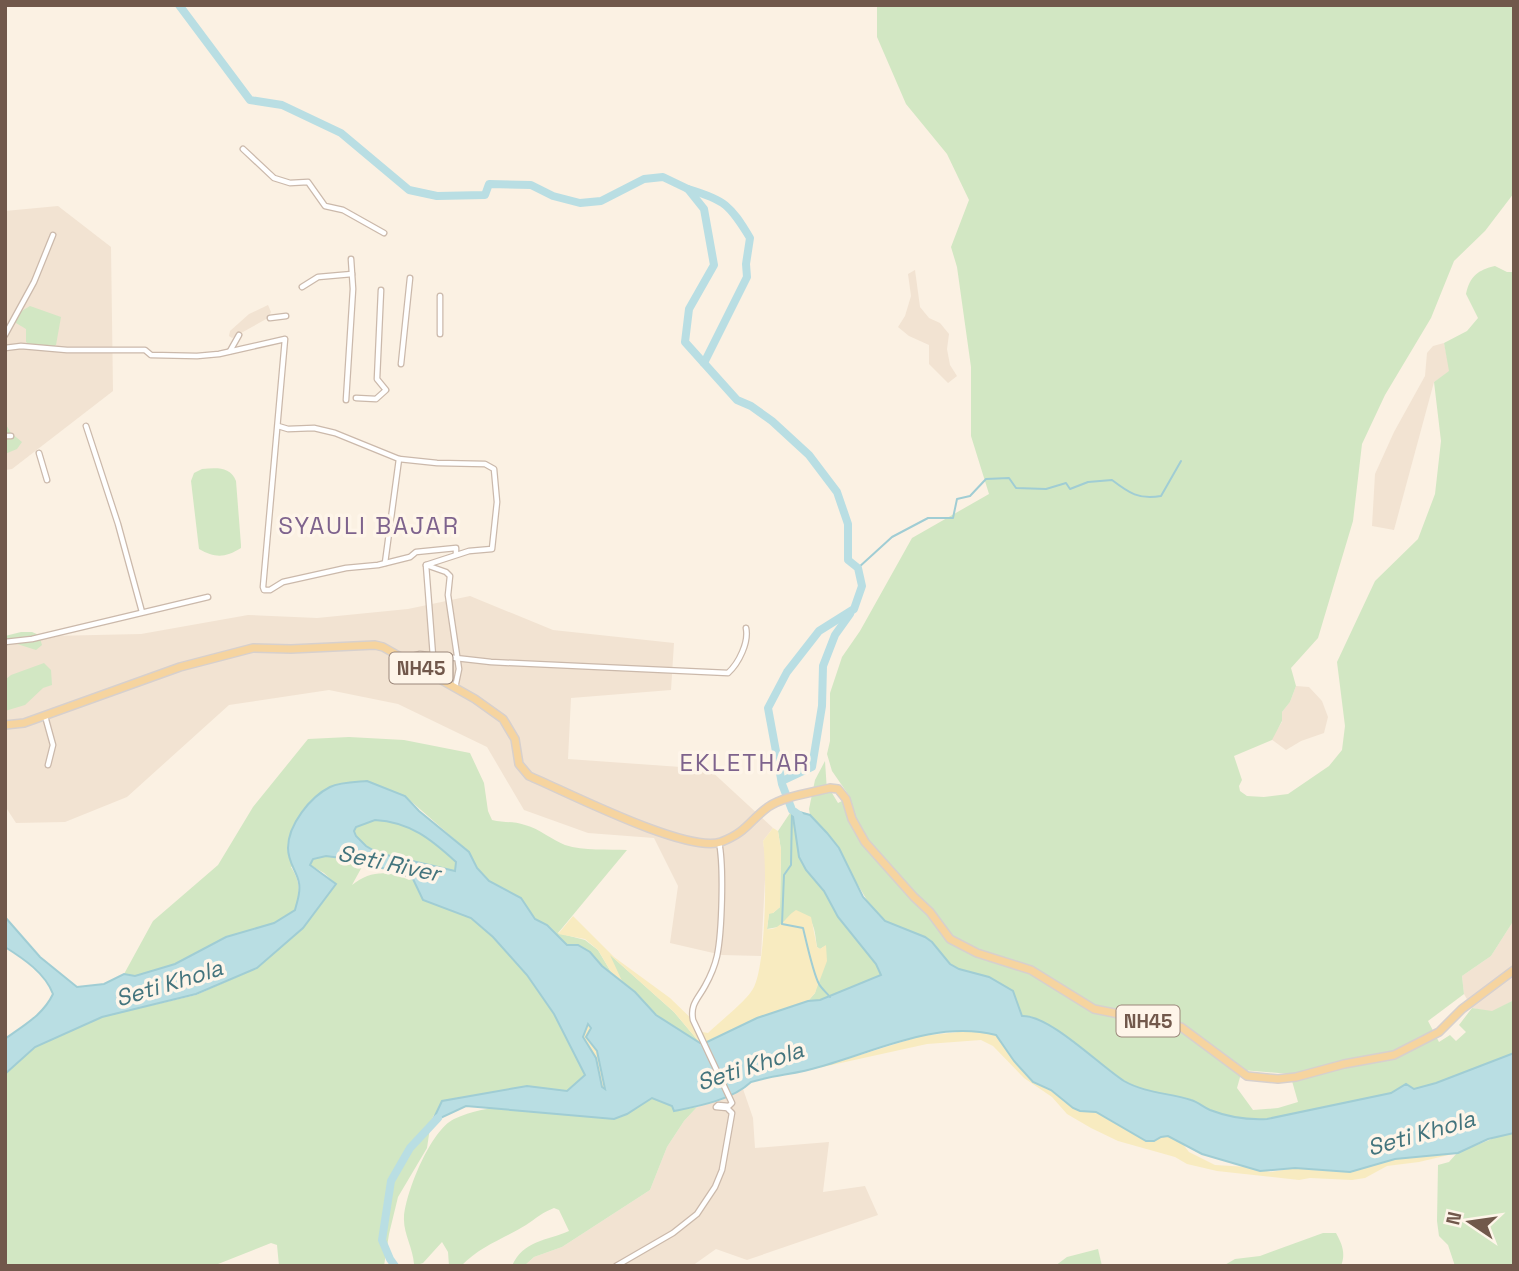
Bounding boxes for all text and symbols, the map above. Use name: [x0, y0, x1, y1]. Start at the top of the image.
district label: SYAULI BAJAR: [278, 510, 460, 541]
road number: NH45: [390, 652, 452, 684]
district label: EKLETHAR: [680, 747, 810, 778]
water label: Seti River: [335, 838, 445, 889]
water label: Seti Khola: [112, 952, 227, 1014]
road number: NH45: [1116, 1006, 1180, 1036]
water label: Seti Khola: [693, 1034, 808, 1097]
water label: Seti Khola: [1364, 1103, 1479, 1163]
north arrow: [1435, 1187, 1505, 1257]
text: N: [1440, 1209, 1468, 1227]

